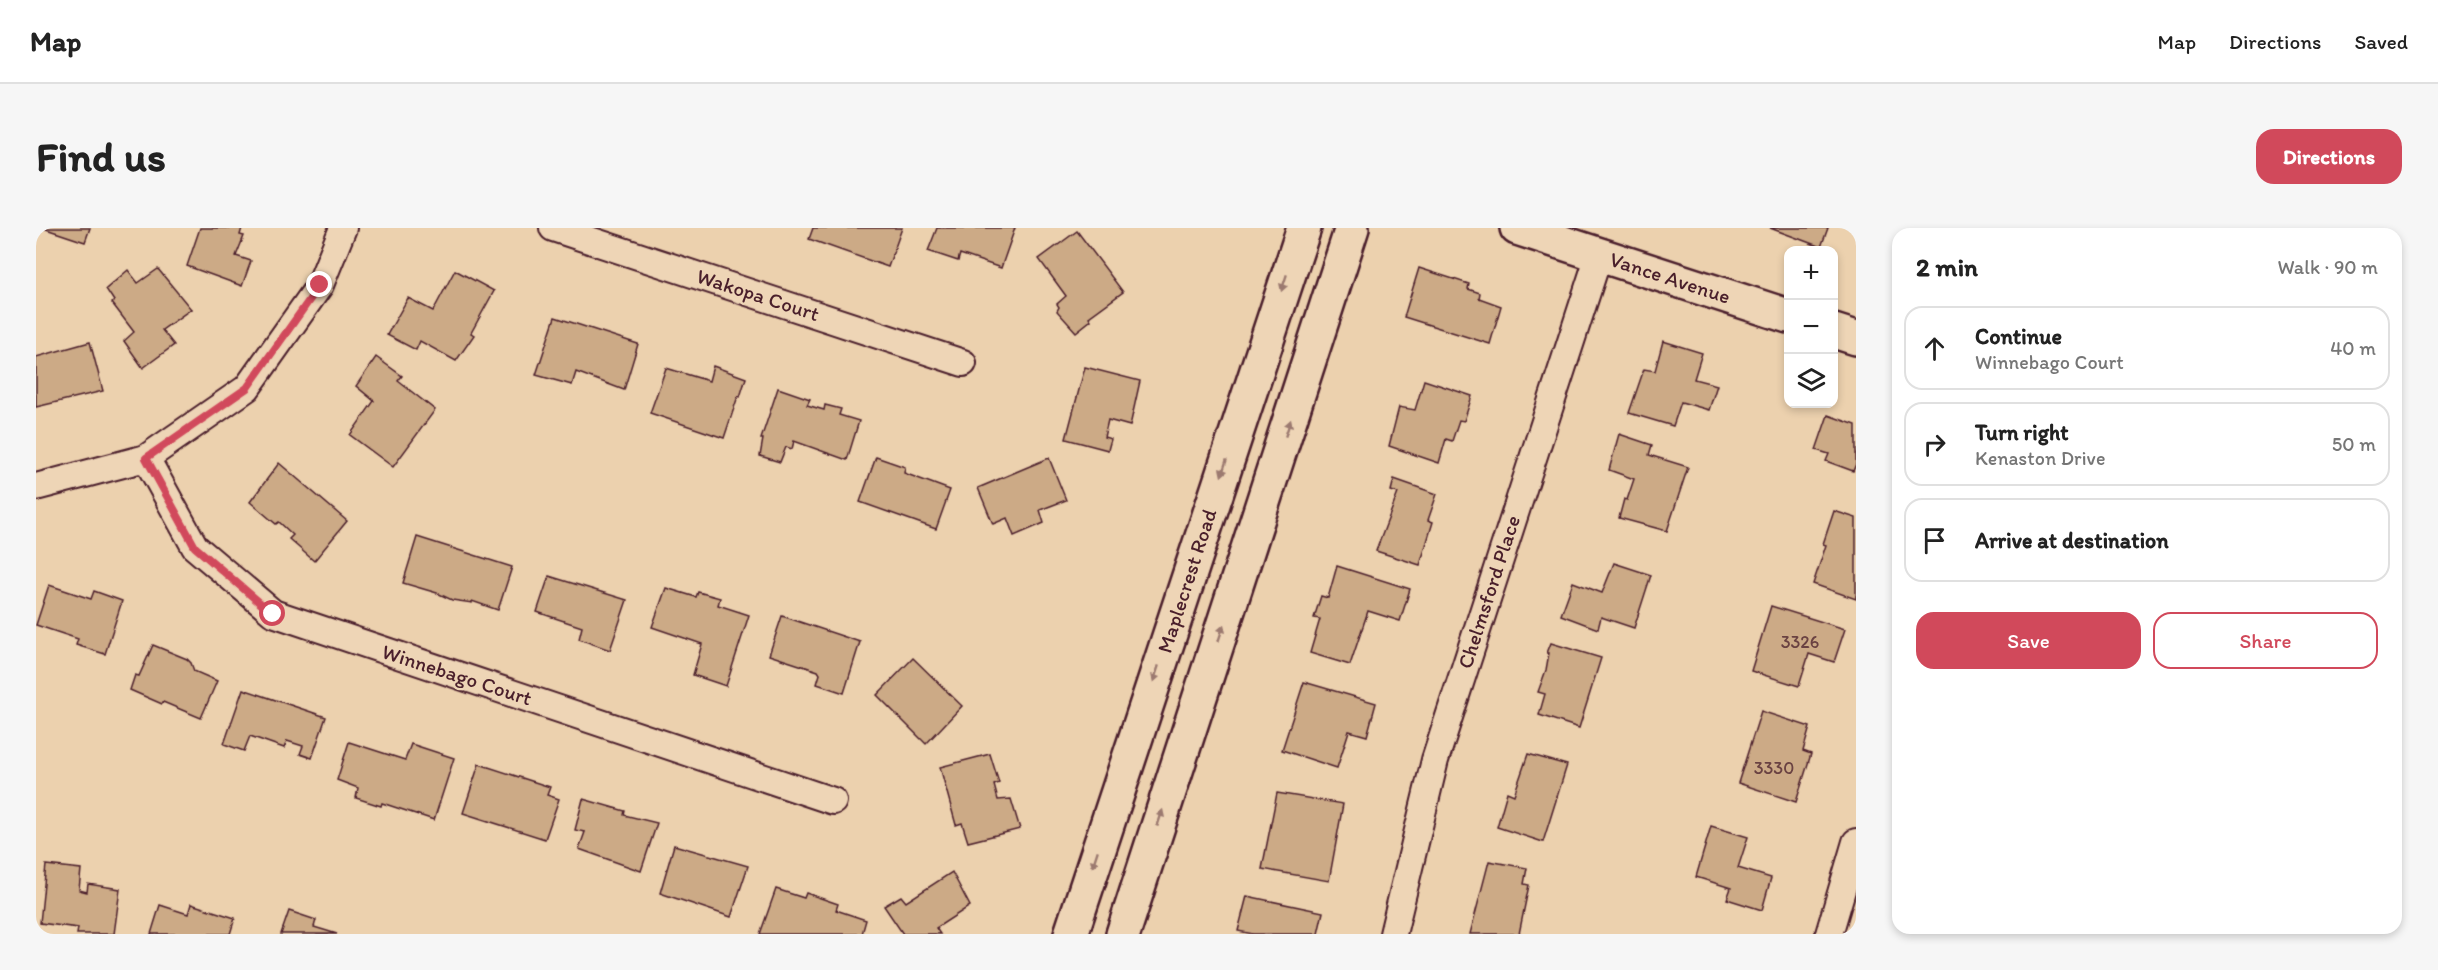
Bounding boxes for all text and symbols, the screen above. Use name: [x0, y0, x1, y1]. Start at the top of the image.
text: Map: [30, 24, 81, 58]
text: Map: [2158, 29, 2196, 54]
text: Directions: [2229, 29, 2321, 54]
text: Saved: [2354, 29, 2408, 54]
button: Directions: [2256, 129, 2402, 184]
text: Find us: [36, 131, 166, 182]
street label: Vance Avenue: [1607, 246, 1734, 309]
map controls: [1784, 246, 1838, 408]
button: +: [1784, 246, 1838, 300]
text: 2 min: [1916, 251, 1978, 283]
text: Walk · 90 m: [2277, 255, 2378, 279]
street label: Wakopa Court: [694, 263, 823, 326]
route end: [306, 271, 332, 297]
one-way arrow: [1279, 274, 1289, 292]
button: −: [1784, 300, 1838, 354]
text: Continue: [1975, 323, 2062, 350]
icon: ahead: [1918, 332, 1951, 365]
text: 40 m: [2330, 336, 2376, 360]
text: Winnebago Court: [1975, 350, 2124, 374]
button: layers: [1784, 354, 1838, 408]
one-way arrow: [1284, 419, 1293, 437]
text: Turn right: [1975, 419, 2069, 446]
icon: right: [1918, 428, 1951, 461]
text: 50 m: [2332, 432, 2376, 456]
text: Kenaston Drive: [1975, 446, 2105, 470]
one-way arrow: [1218, 460, 1228, 478]
street label: Maplecrest Road: [1151, 505, 1222, 656]
street label: Chelmsford Place: [1452, 512, 1525, 672]
icon: arrive: [1918, 524, 1951, 557]
text: Arrive at destination: [1975, 527, 2169, 554]
route start: [259, 600, 285, 626]
button: Save: [1916, 612, 2141, 669]
button: Share: [2153, 612, 2378, 669]
one-way arrow: [1217, 624, 1226, 642]
house number: 3326: [1781, 631, 1819, 653]
street label: Winnebago Court: [379, 639, 535, 711]
one-way arrow: [1151, 665, 1161, 683]
house number: 3330: [1754, 757, 1794, 779]
one-way arrow: [1156, 809, 1166, 827]
one-way arrow: [1090, 850, 1100, 868]

